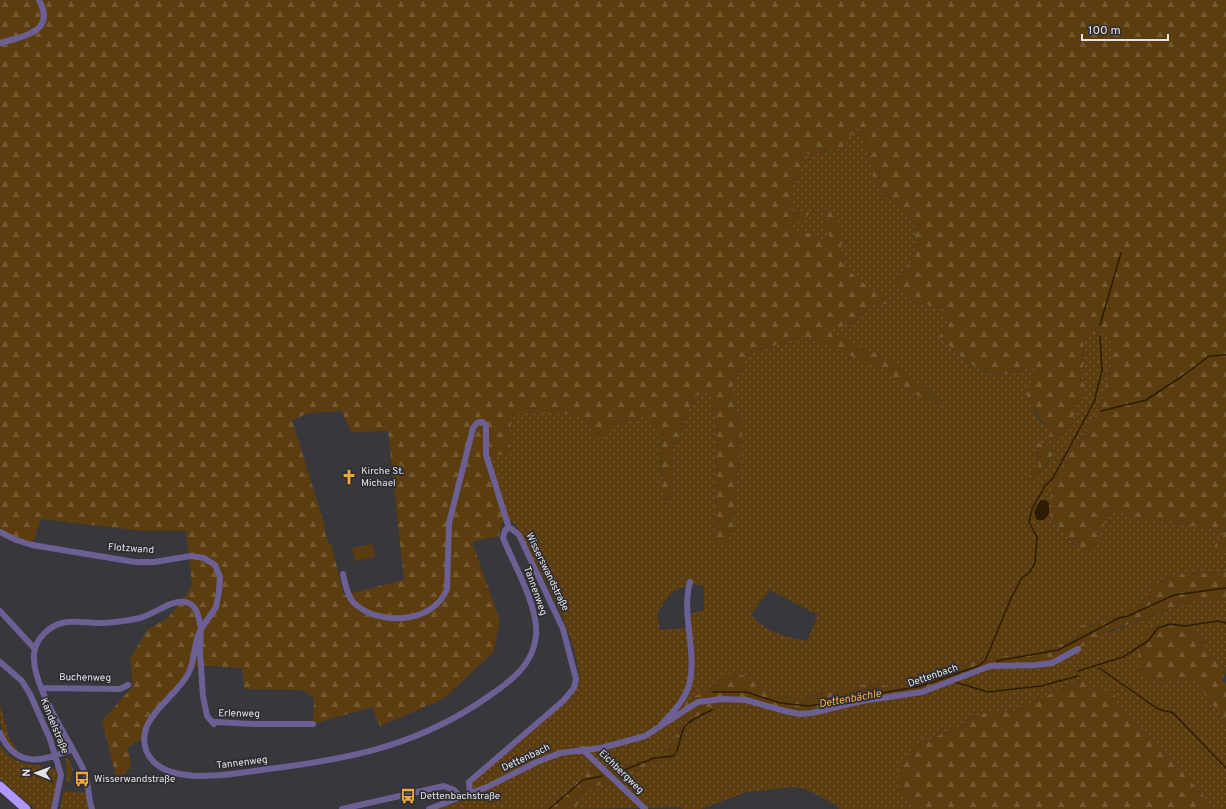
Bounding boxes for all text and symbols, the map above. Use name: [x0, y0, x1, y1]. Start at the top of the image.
scale bar: [1082, 16, 1168, 42]
text: 100 m: [1088, 23, 1121, 39]
place label: Kirche St. Michael: [361, 465, 404, 490]
church icon: Kirche St. Michael: [340, 468, 358, 486]
street label: Wisserswandstraße: [522, 531, 572, 613]
street label: Flotzwand: [107, 541, 155, 557]
street label: Tannenweg: [520, 565, 550, 617]
street label: Dettenbach: [906, 661, 960, 691]
street label: Buchenweg: [59, 671, 111, 685]
water label: Dettenbächle: [818, 687, 883, 711]
street label: Kandelstraße: [37, 696, 71, 756]
street label: Erlenweg: [218, 707, 260, 721]
street label: Dettenbach: [500, 741, 552, 775]
street label: Eichbergweg: [596, 747, 646, 797]
north arrow: [16, 753, 56, 793]
street label: Tannenweg: [216, 753, 268, 773]
text: N: [20, 769, 34, 777]
bus stop icon: Wisserwandstraße: [73, 770, 91, 788]
place label: Wisserwandstraße: [94, 773, 175, 786]
bus stop icon: Dettenbachstraße: [399, 787, 417, 805]
place label: Dettenbachstraße: [420, 790, 500, 803]

